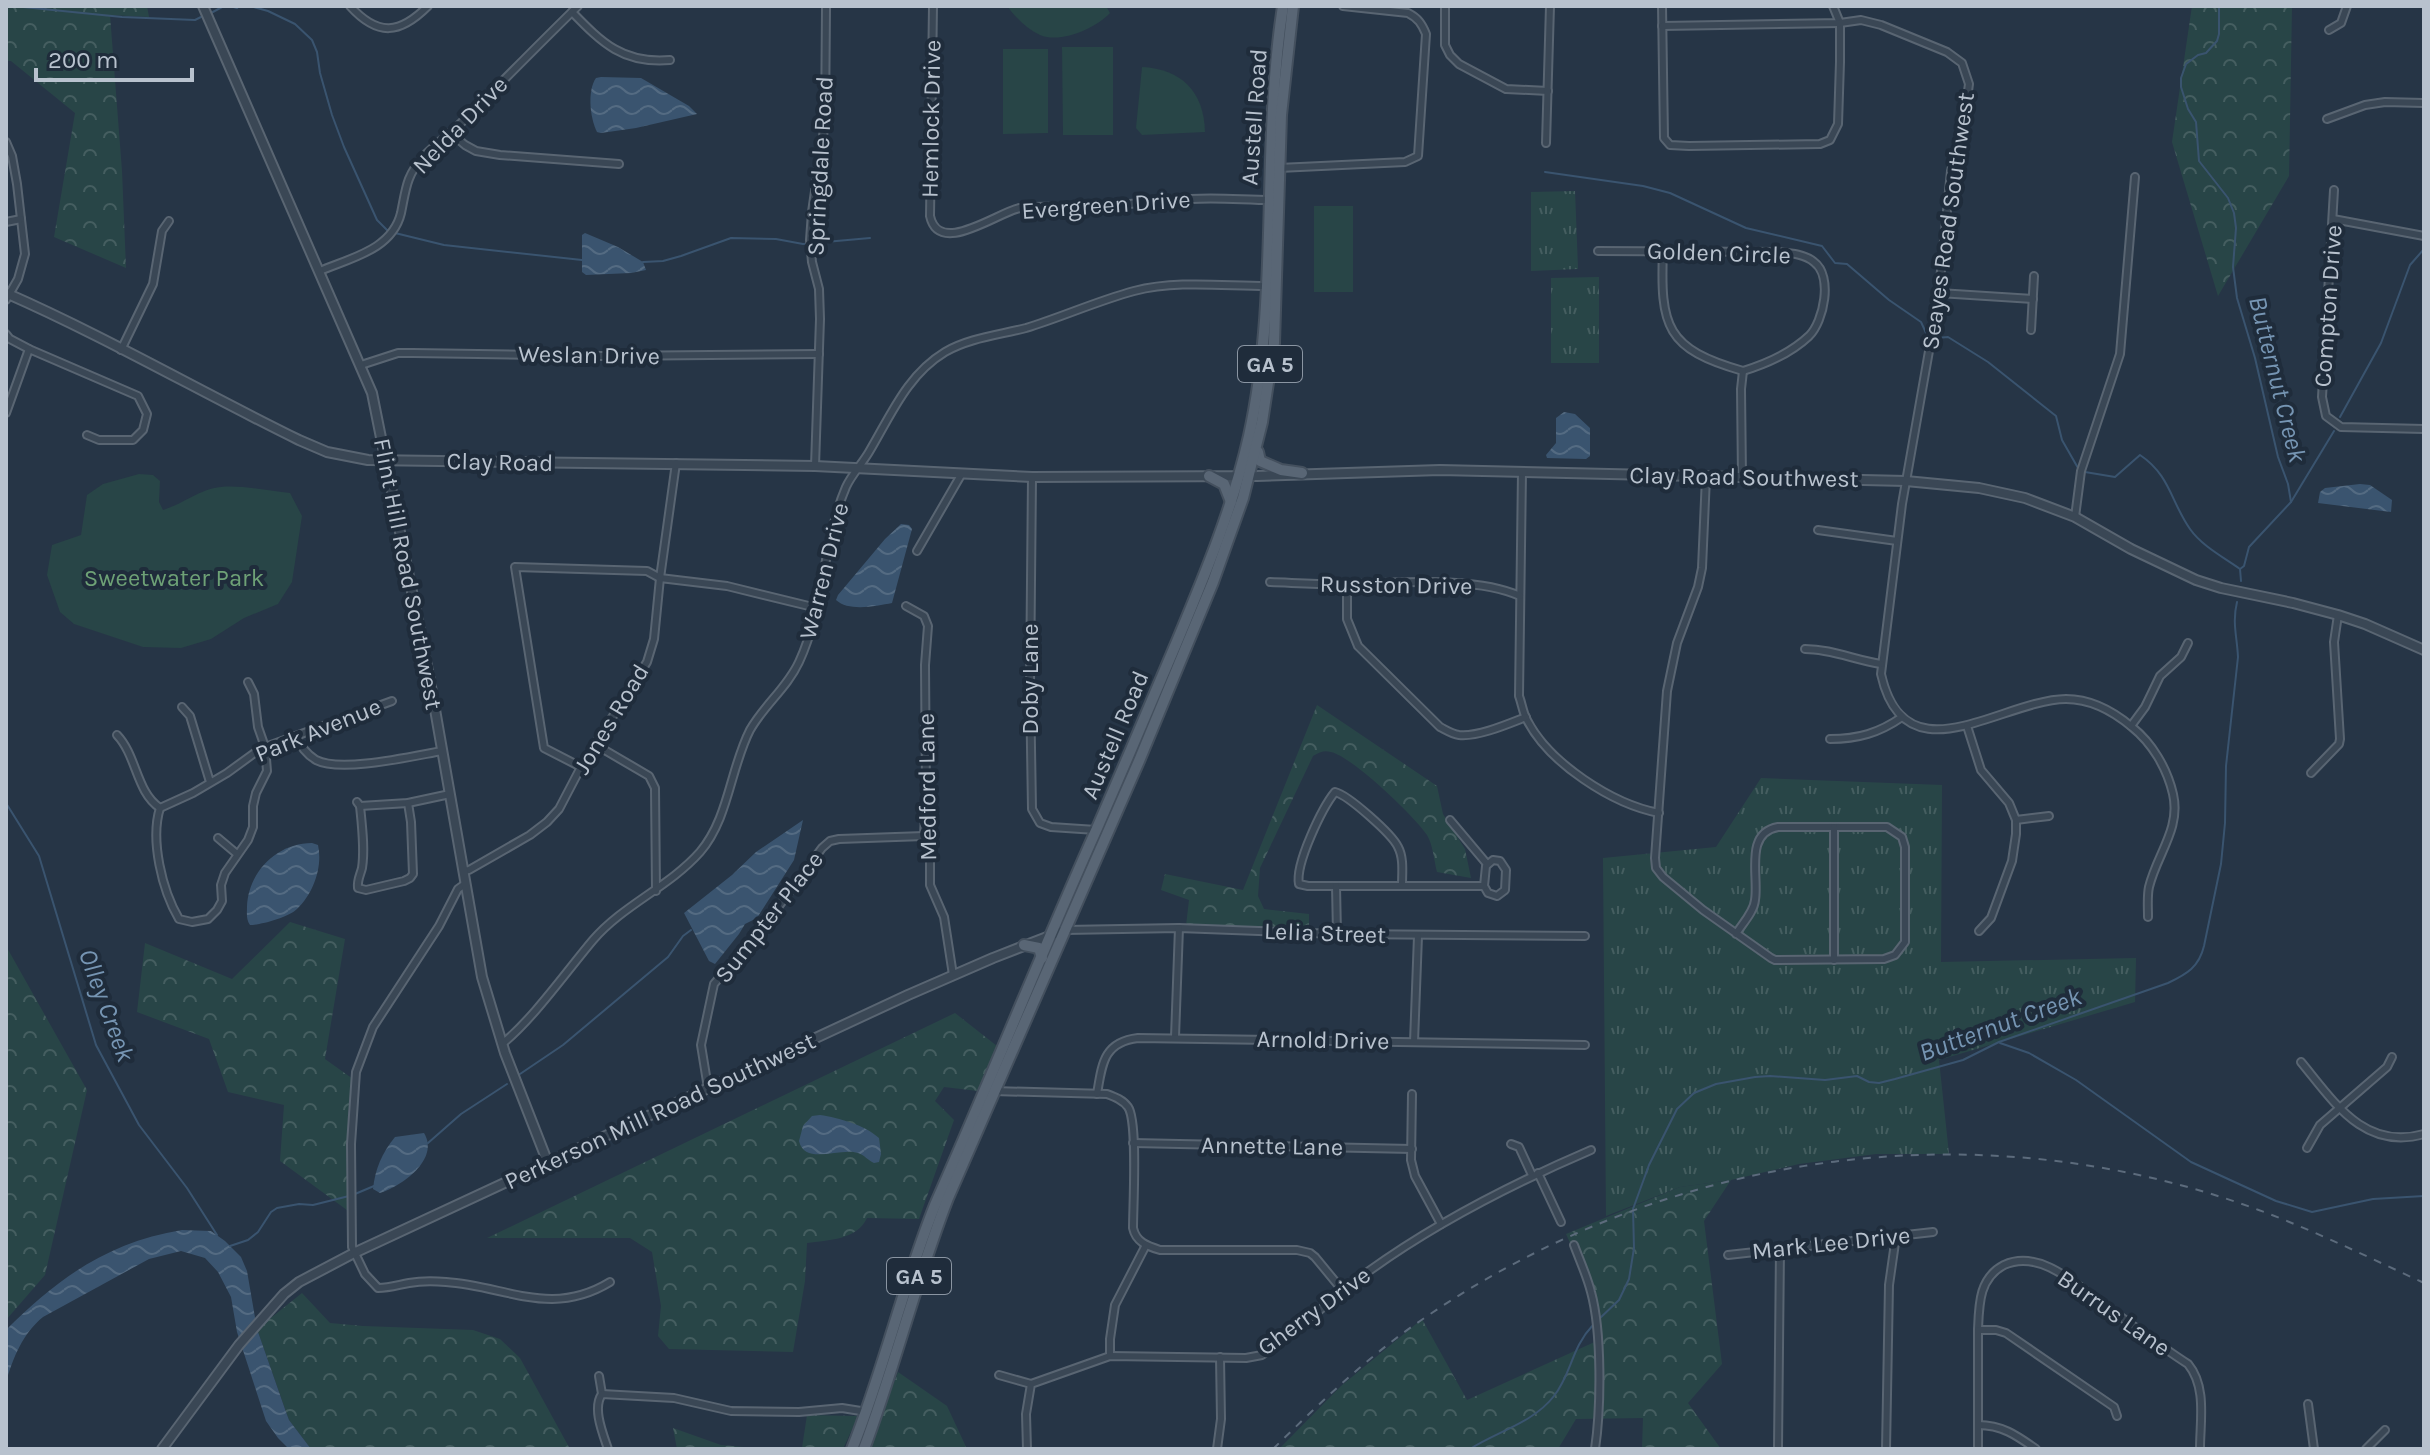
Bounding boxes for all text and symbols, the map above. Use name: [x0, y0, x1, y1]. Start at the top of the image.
scale bar: [36, 32, 192, 82]
street label: Hemlock Drive: [916, 40, 946, 198]
text: 200 m: [48, 46, 119, 74]
street label: Austell Road: [1235, 48, 1273, 186]
street label: Nelda Drive: [407, 70, 513, 180]
street label: Springdale Road: [801, 75, 839, 257]
street label: Seayes Road Southwest: [1916, 90, 1980, 352]
street label: Evergreen Drive: [1021, 185, 1191, 225]
street label: Compton Drive: [2308, 224, 2348, 388]
street label: Golden Circle: [1647, 236, 1791, 270]
water label: Butternut Creek: [2242, 293, 2313, 466]
street label: Weslan Drive: [518, 340, 660, 370]
road number: GA 5: [1238, 346, 1302, 382]
street label: Flint Hill Road Southwest: [368, 436, 448, 712]
street label: Clay Road: [446, 447, 554, 477]
street label: Clay Road Southwest: [1629, 461, 1859, 493]
street label: Warren Drive: [794, 500, 854, 642]
park label: Sweetwater Park: [84, 564, 264, 592]
street label: Russton Drive: [1319, 570, 1473, 600]
street label: Doby Lane: [1016, 623, 1044, 735]
street label: Jones Road: [567, 659, 655, 779]
street label: Austell Road: [1075, 667, 1155, 803]
street label: Park Avenue: [251, 692, 385, 768]
street label: Medford Lane: [912, 713, 942, 861]
street label: Sumpter Place: [709, 846, 829, 988]
street label: Lelia Street: [1263, 917, 1387, 949]
water label: Olley Creek: [72, 945, 141, 1067]
water label: Butternut Creek: [1915, 980, 2086, 1068]
street label: Arnold Drive: [1256, 1025, 1390, 1055]
street label: Perkerson Mill Road Southwest: [500, 1027, 820, 1195]
street label: Annette Lane: [1201, 1131, 1343, 1161]
street label: Mark Lee Drive: [1750, 1221, 1912, 1265]
road number: GA 5: [887, 1258, 951, 1294]
street label: Gherry Drive: [1252, 1261, 1376, 1361]
street label: Burrus Lane: [2052, 1264, 2176, 1362]

